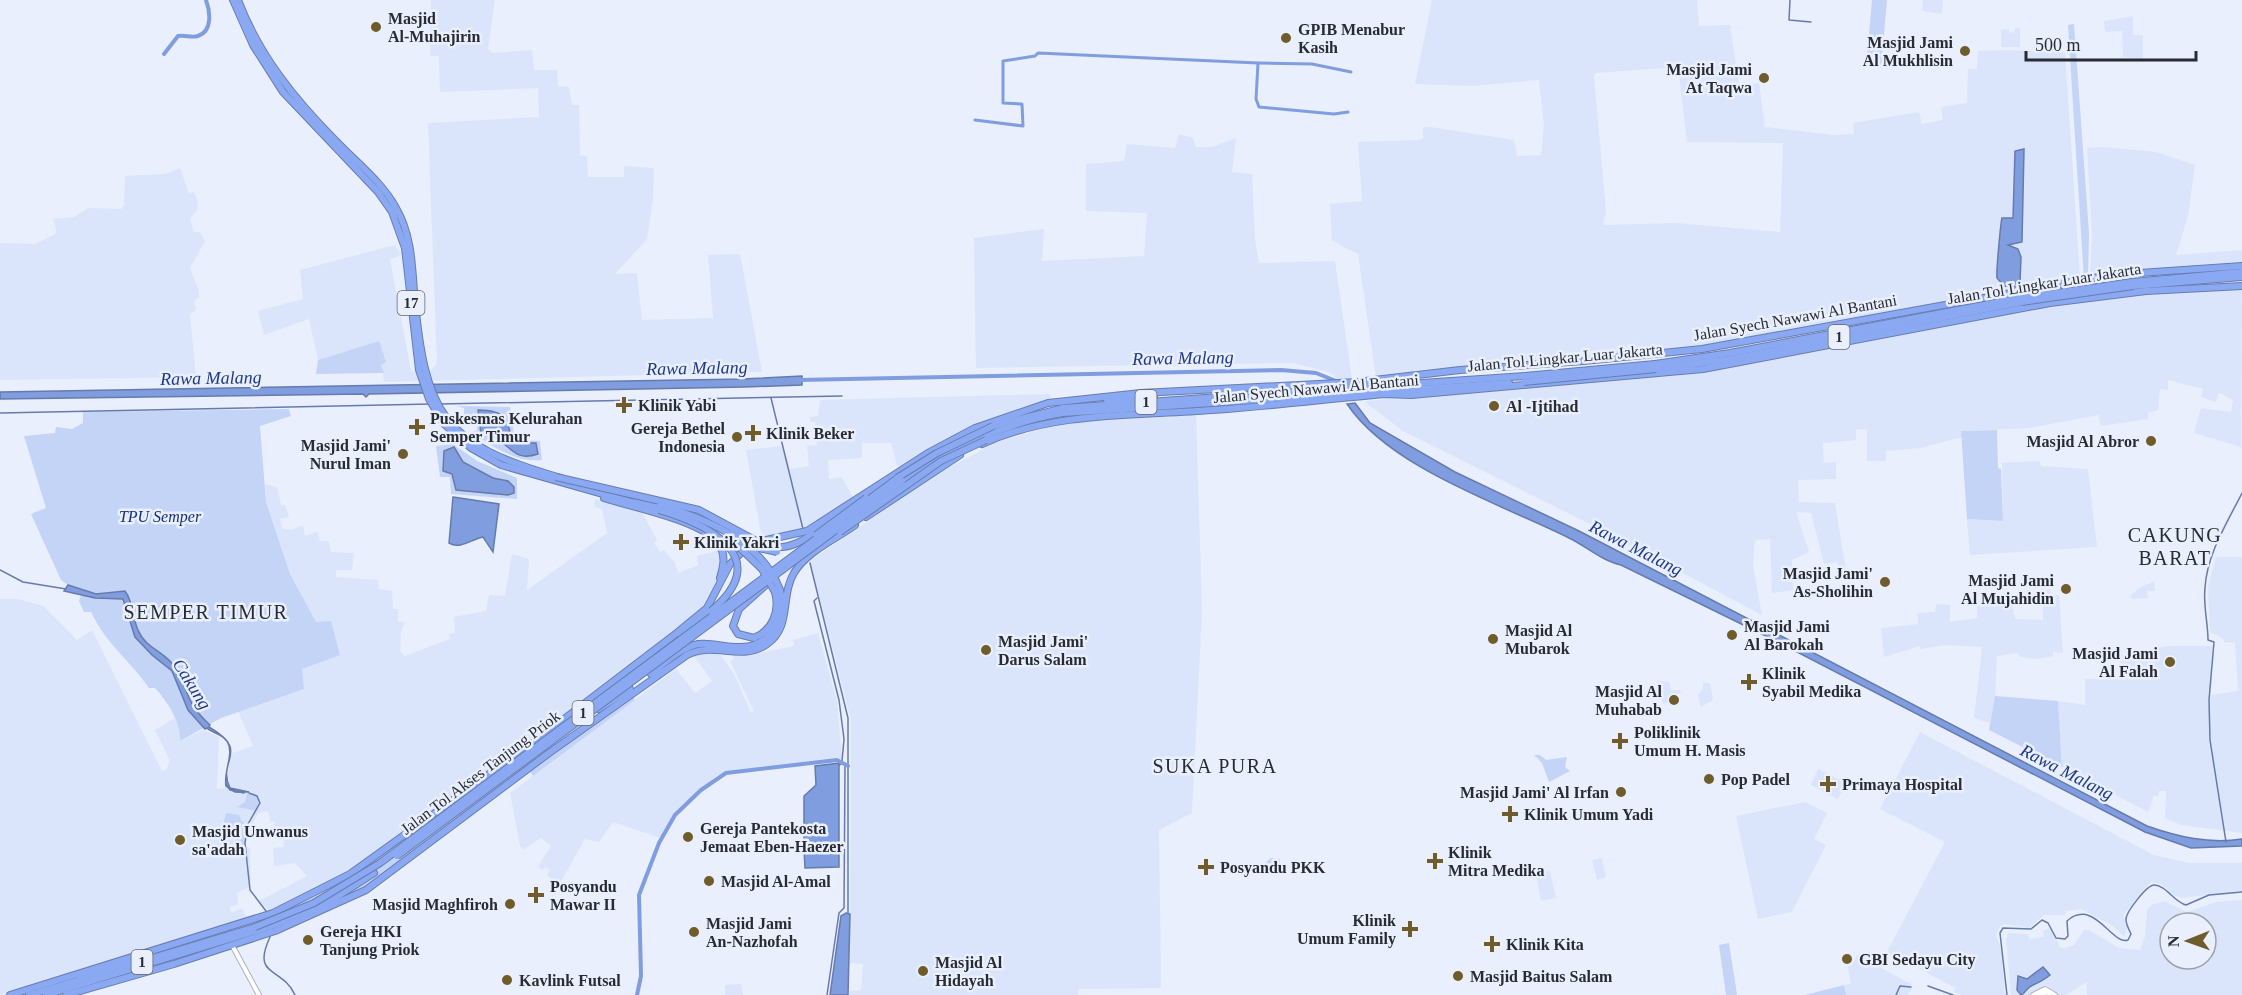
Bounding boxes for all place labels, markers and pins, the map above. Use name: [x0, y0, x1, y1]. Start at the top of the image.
place label: Masjid Al-Muhajirin: [388, 10, 481, 46]
marker: Masjid Al-Muhajirin: [369, 20, 383, 34]
place label: GPIB Menabur Kasih: [1298, 21, 1405, 56]
marker: GPIB Menabur Kasih: [1279, 31, 1293, 45]
place label: Masjid Jami Al Mukhlisin: [1863, 34, 1954, 69]
marker: Masjid Jami Al Mukhlisin: [1958, 44, 1972, 58]
place label: Masjid Jami At Taqwa: [1666, 61, 1753, 97]
marker: Masjid Jami At Taqwa: [1757, 71, 1771, 85]
marker: Klinik Yabi: [615, 396, 633, 414]
place label: Klinik Yabi: [638, 397, 717, 414]
place label: Al -Ijtihad: [1506, 398, 1579, 416]
marker: Al -Ijtihad: [1487, 399, 1501, 413]
place label: Puskesmas Kelurahan Semper Timur: [430, 410, 583, 446]
marker: Puskesmas Kelurahan Semper Timur: [408, 418, 426, 436]
place label: Gereja Bethel Indonesia: [631, 420, 726, 455]
marker: Klinik Beker: [744, 424, 762, 442]
place label: Klinik Beker: [766, 425, 854, 442]
marker: Gereja Bethel Indonesia: [730, 430, 744, 444]
place label: Masjid Al Abror: [2026, 433, 2139, 451]
marker: Masjid Al Abror: [2144, 434, 2158, 448]
place label: Masjid Jami' Nurul Iman: [301, 437, 391, 472]
marker: Masjid Jami' Nurul Iman: [396, 447, 410, 461]
marker: Klinik Yakri: [672, 533, 690, 551]
place label: Klinik Yakri: [694, 534, 780, 551]
place label: Masjid Jami' As-Sholihin: [1783, 565, 1873, 600]
place label: Masjid Jami Al Mujahidin: [1961, 572, 2055, 608]
marker: Masjid Jami' As-Sholihin: [1878, 575, 1892, 589]
marker: Masjid Jami Al Mujahidin: [2059, 582, 2073, 596]
place label: Masjid Jami Al Barokah: [1744, 618, 1830, 653]
place label: Masjid Al Mubarok: [1505, 622, 1573, 657]
marker: Masjid Jami Al Barokah: [1725, 628, 1739, 642]
marker: Masjid Al Mubarok: [1486, 632, 1500, 646]
place label: Masjid Jami' Darus Salam: [998, 633, 1088, 668]
marker: Masjid Jami' Darus Salam: [979, 643, 993, 657]
place label: Masjid Jami Al Falah: [2072, 645, 2159, 680]
marker: Masjid Jami Al Falah: [2163, 655, 2177, 669]
place label: Klinik Syabil Medika: [1762, 665, 1861, 701]
marker: Klinik Syabil Medika: [1740, 673, 1758, 691]
place label: Masjid Al Muhabab: [1595, 683, 1663, 718]
marker: Masjid Al Muhabab: [1667, 693, 1681, 707]
place label: Poliklinik Umum H. Masis: [1634, 724, 1746, 759]
marker: Poliklinik Umum H. Masis: [1611, 732, 1629, 750]
place label: Pop Padel: [1721, 771, 1790, 789]
marker: Pop Padel: [1702, 772, 1716, 786]
marker: Primaya Hospital: [1819, 775, 1837, 793]
place label: Primaya Hospital: [1842, 776, 1963, 794]
place label: Masjid Jami' Al Irfan: [1460, 784, 1609, 802]
marker: Masjid Jami' Al Irfan: [1614, 785, 1628, 799]
marker: Klinik Umum Yadi: [1501, 805, 1519, 823]
place label: Klinik Umum Yadi: [1524, 806, 1654, 823]
place label: Gereja Pantekosta Jemaat Eben-Haezer: [700, 820, 844, 855]
place label: Masjid Unwanus sa'adah: [192, 823, 308, 858]
marker: Gereja Pantekosta Jemaat Eben-Haezer: [681, 830, 695, 844]
marker: Masjid Unwanus sa'adah: [173, 833, 187, 847]
place label: Klinik Mitra Medika: [1448, 844, 1544, 879]
marker: Klinik Mitra Medika: [1426, 852, 1444, 870]
marker: Posyandu PKK: [1197, 858, 1215, 876]
place label: Posyandu PKK: [1220, 859, 1326, 877]
place label: Masjid Al-Amal: [721, 873, 831, 891]
marker: Masjid Al-Amal: [702, 874, 716, 888]
place label: Posyandu Mawar II: [550, 878, 617, 913]
marker: Posyandu Mawar II: [527, 886, 545, 904]
place label: Masjid Maghfiroh: [373, 896, 498, 914]
marker: Masjid Maghfiroh: [503, 897, 517, 911]
place label: Klinik Umum Family: [1297, 912, 1396, 948]
place label: Masjid Jami An-Nazhofah: [706, 915, 798, 950]
marker: Klinik Umum Family: [1401, 920, 1419, 938]
place label: Gereja HKI Tanjung Priok: [320, 923, 420, 959]
marker: Masjid Jami An-Nazhofah: [687, 925, 701, 939]
marker: Gereja HKI Tanjung Priok: [301, 933, 315, 947]
marker: Klinik Kita: [1483, 935, 1501, 953]
place label: Klinik Kita: [1506, 936, 1584, 953]
place label: GBI Sedayu City: [1859, 951, 1975, 969]
marker: GBI Sedayu City: [1840, 952, 1854, 966]
place label: Masjid Al Hidayah: [935, 954, 1003, 990]
marker: Masjid Al Hidayah: [916, 964, 930, 978]
place label: Masjid Baitus Salam: [1470, 968, 1613, 986]
marker: Masjid Baitus Salam: [1451, 969, 1465, 983]
place label: Kavlink Futsal: [519, 972, 621, 989]
marker: Kavlink Futsal: [500, 973, 514, 987]

